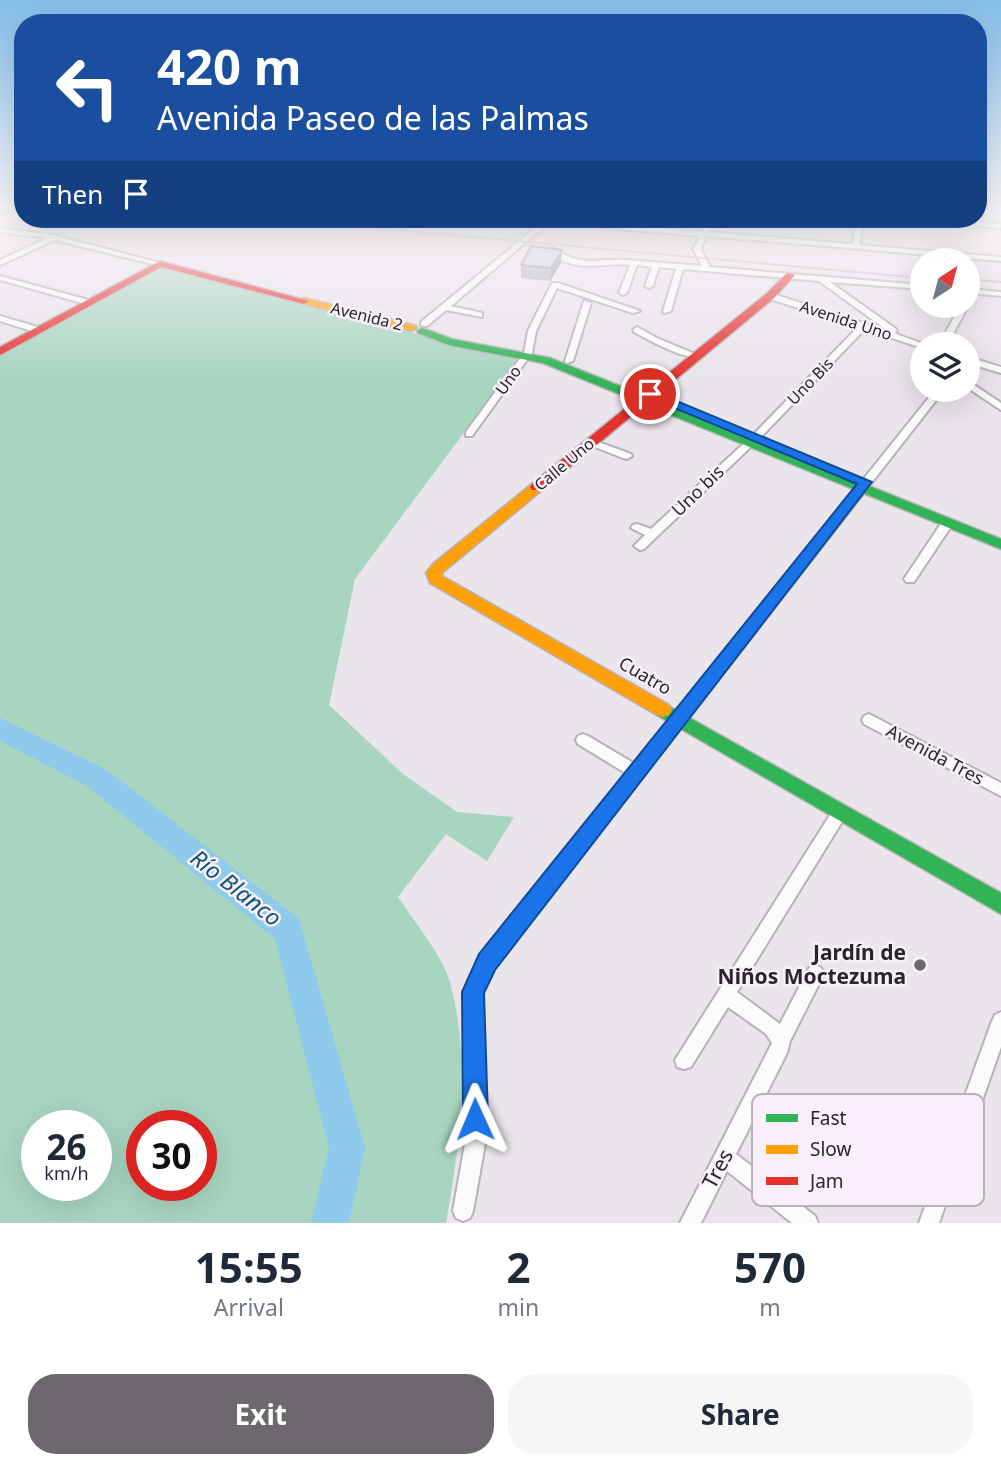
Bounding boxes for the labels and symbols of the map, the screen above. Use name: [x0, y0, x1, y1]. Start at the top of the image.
north arrow: [910, 248, 980, 318]
street label: Avenida Uno: [797, 295, 895, 345]
street label: Avenida 2: [329, 296, 405, 336]
street label: Uno Bis: [782, 353, 838, 409]
street label: Uno: [490, 361, 526, 399]
pin: [620, 364, 680, 424]
street label: Calle Uno: [529, 432, 599, 496]
street label: Uno bis: [666, 459, 729, 521]
street label: Cuatro: [615, 650, 676, 700]
street label: Avenida Tres: [882, 718, 989, 790]
water label: Río Blanco: [184, 842, 289, 933]
place label: Jardín de Niños Moctezuma: [718, 938, 906, 990]
marker: Jardín de Niños Moctezuma: [912, 957, 928, 973]
position arrow: [438, 1082, 512, 1156]
legend: [752, 1094, 984, 1206]
text: Fast: [810, 1105, 847, 1131]
speed limit sign: 30: [126, 1110, 217, 1201]
text: Slow: [810, 1136, 851, 1162]
street label: Tres: [695, 1144, 739, 1193]
text: Jam: [808, 1168, 844, 1194]

